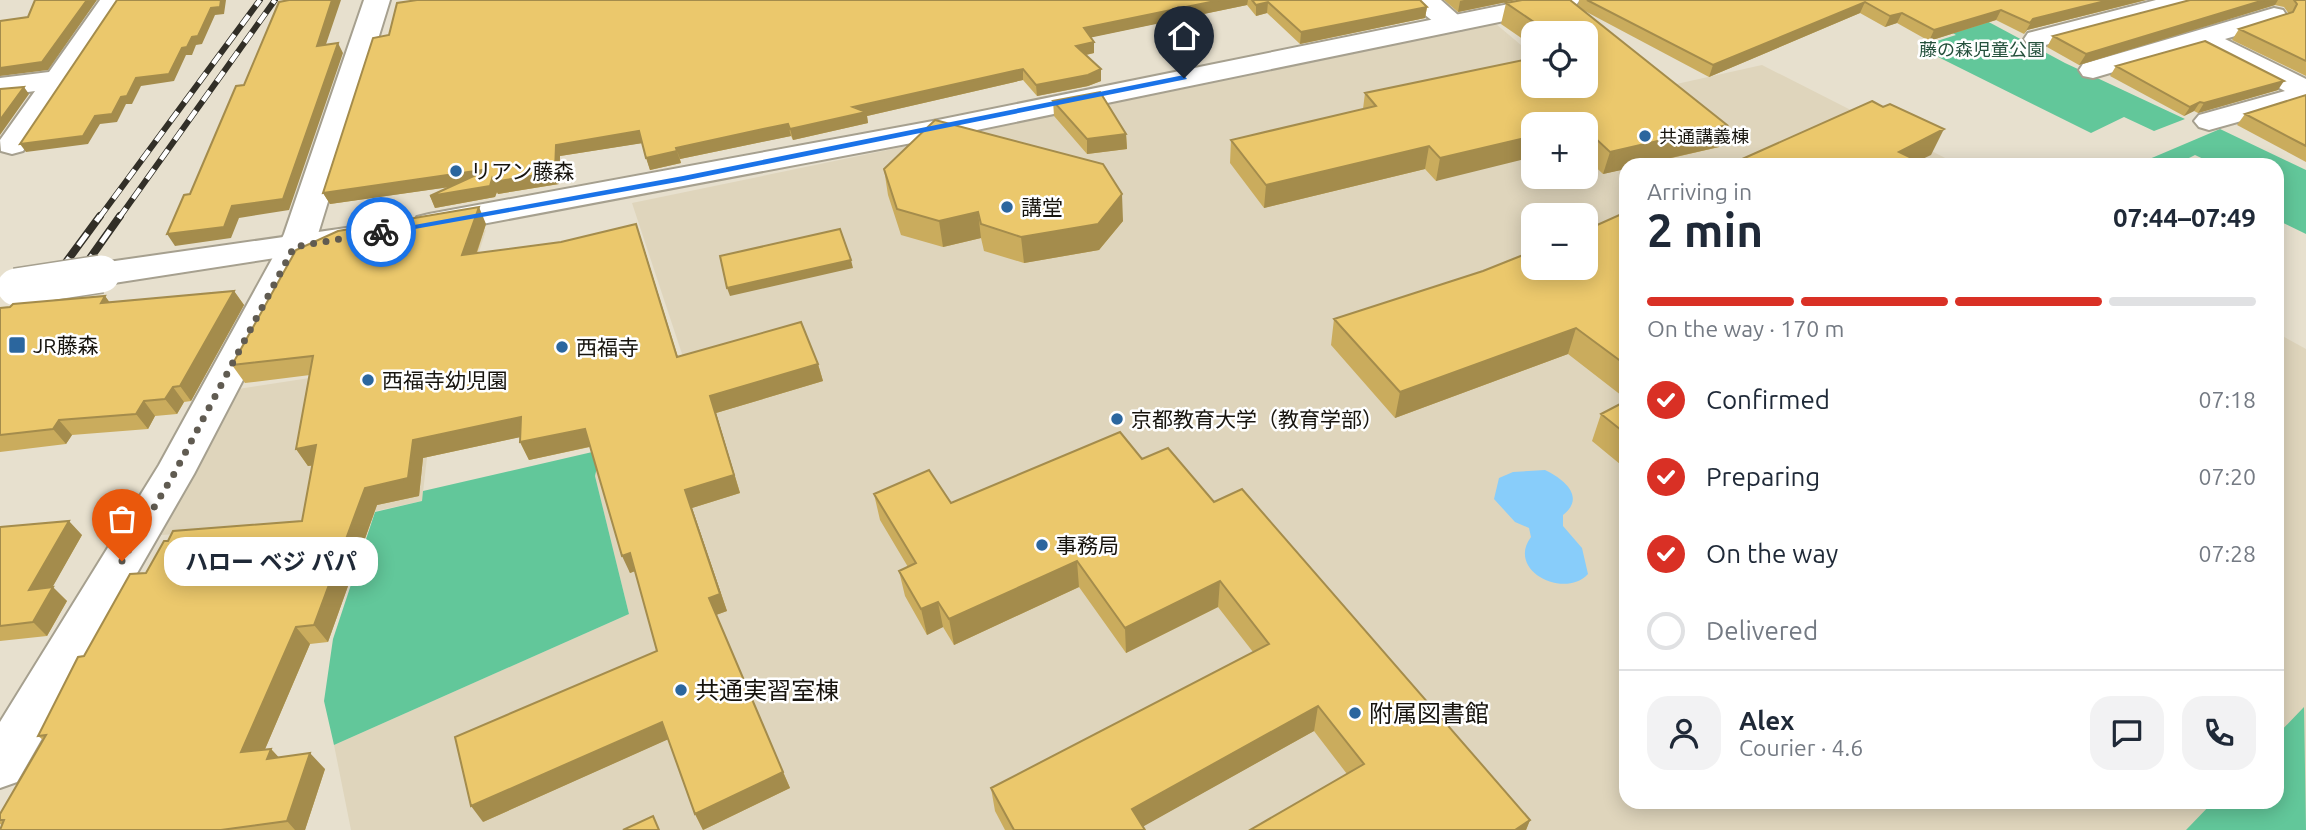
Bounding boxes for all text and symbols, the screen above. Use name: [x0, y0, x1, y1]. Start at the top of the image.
pin: [1154, 6, 1214, 78]
icon: home: [1165, 17, 1203, 55]
map controls: [1521, 21, 1598, 280]
button: locate: [1521, 21, 1598, 98]
park label: 藤の森児童公園: [1919, 39, 2045, 59]
button: +: [1521, 112, 1598, 189]
place label: 共通講義棟: [1659, 126, 1749, 146]
marker: 共通講義棟: [1637, 128, 1653, 144]
place label: リアン藤森: [470, 159, 574, 183]
marker: リアン藤森: [448, 163, 464, 179]
text: Arriving in: [1647, 179, 1752, 204]
place label: 講堂: [1021, 195, 1063, 219]
courier: [346, 197, 416, 267]
marker: 講堂: [999, 199, 1015, 215]
button: −: [1521, 203, 1598, 280]
text: 07:44–07:49: [2113, 203, 2256, 232]
text: 2 min: [1647, 204, 1763, 256]
icon: bike: [362, 213, 400, 251]
text: On the way · 170 m: [1647, 316, 1844, 341]
place label: JR藤森: [33, 333, 98, 357]
marker: JR藤森: [7, 335, 27, 355]
place label: 西福寺: [576, 335, 639, 359]
marker: 西福寺: [554, 339, 570, 355]
place label: 西福寺幼児園: [382, 368, 508, 392]
marker: 西福寺幼児園: [360, 372, 376, 388]
icon: check: [1647, 381, 1685, 419]
text: Confirmed: [1706, 385, 1830, 414]
text: 07:18: [2198, 387, 2256, 412]
place label: 京都教育大学（教育学部）: [1131, 407, 1383, 431]
marker: 京都教育大学（教育学部）: [1109, 411, 1125, 427]
icon: check: [1647, 458, 1685, 496]
text: Preparing: [1706, 462, 1820, 491]
text: 07:20: [2198, 464, 2256, 489]
pin: [92, 489, 152, 561]
icon: bag: [103, 500, 141, 538]
place label: 事務局: [1056, 533, 1119, 557]
icon: check: [1647, 535, 1685, 573]
callout: ハロー ベジ パパ: [164, 536, 378, 586]
marker: 事務局: [1034, 537, 1050, 553]
text: On the way: [1706, 539, 1838, 568]
text: 07:28: [2198, 541, 2256, 566]
text: ハロー ベジ パパ: [185, 549, 357, 574]
text: Delivered: [1706, 616, 1818, 645]
place label: 共通実習室棟: [695, 677, 839, 704]
marker: 共通実習室棟: [673, 682, 689, 698]
button: person: [1647, 696, 1721, 770]
button: chat: [2090, 696, 2164, 770]
button: phone: [2182, 696, 2256, 770]
place label: 附属図書館: [1369, 700, 1489, 727]
marker: 附属図書館: [1347, 705, 1363, 721]
text: Alex: [1739, 706, 1794, 735]
text: Courier · 4.6: [1739, 735, 1863, 760]

